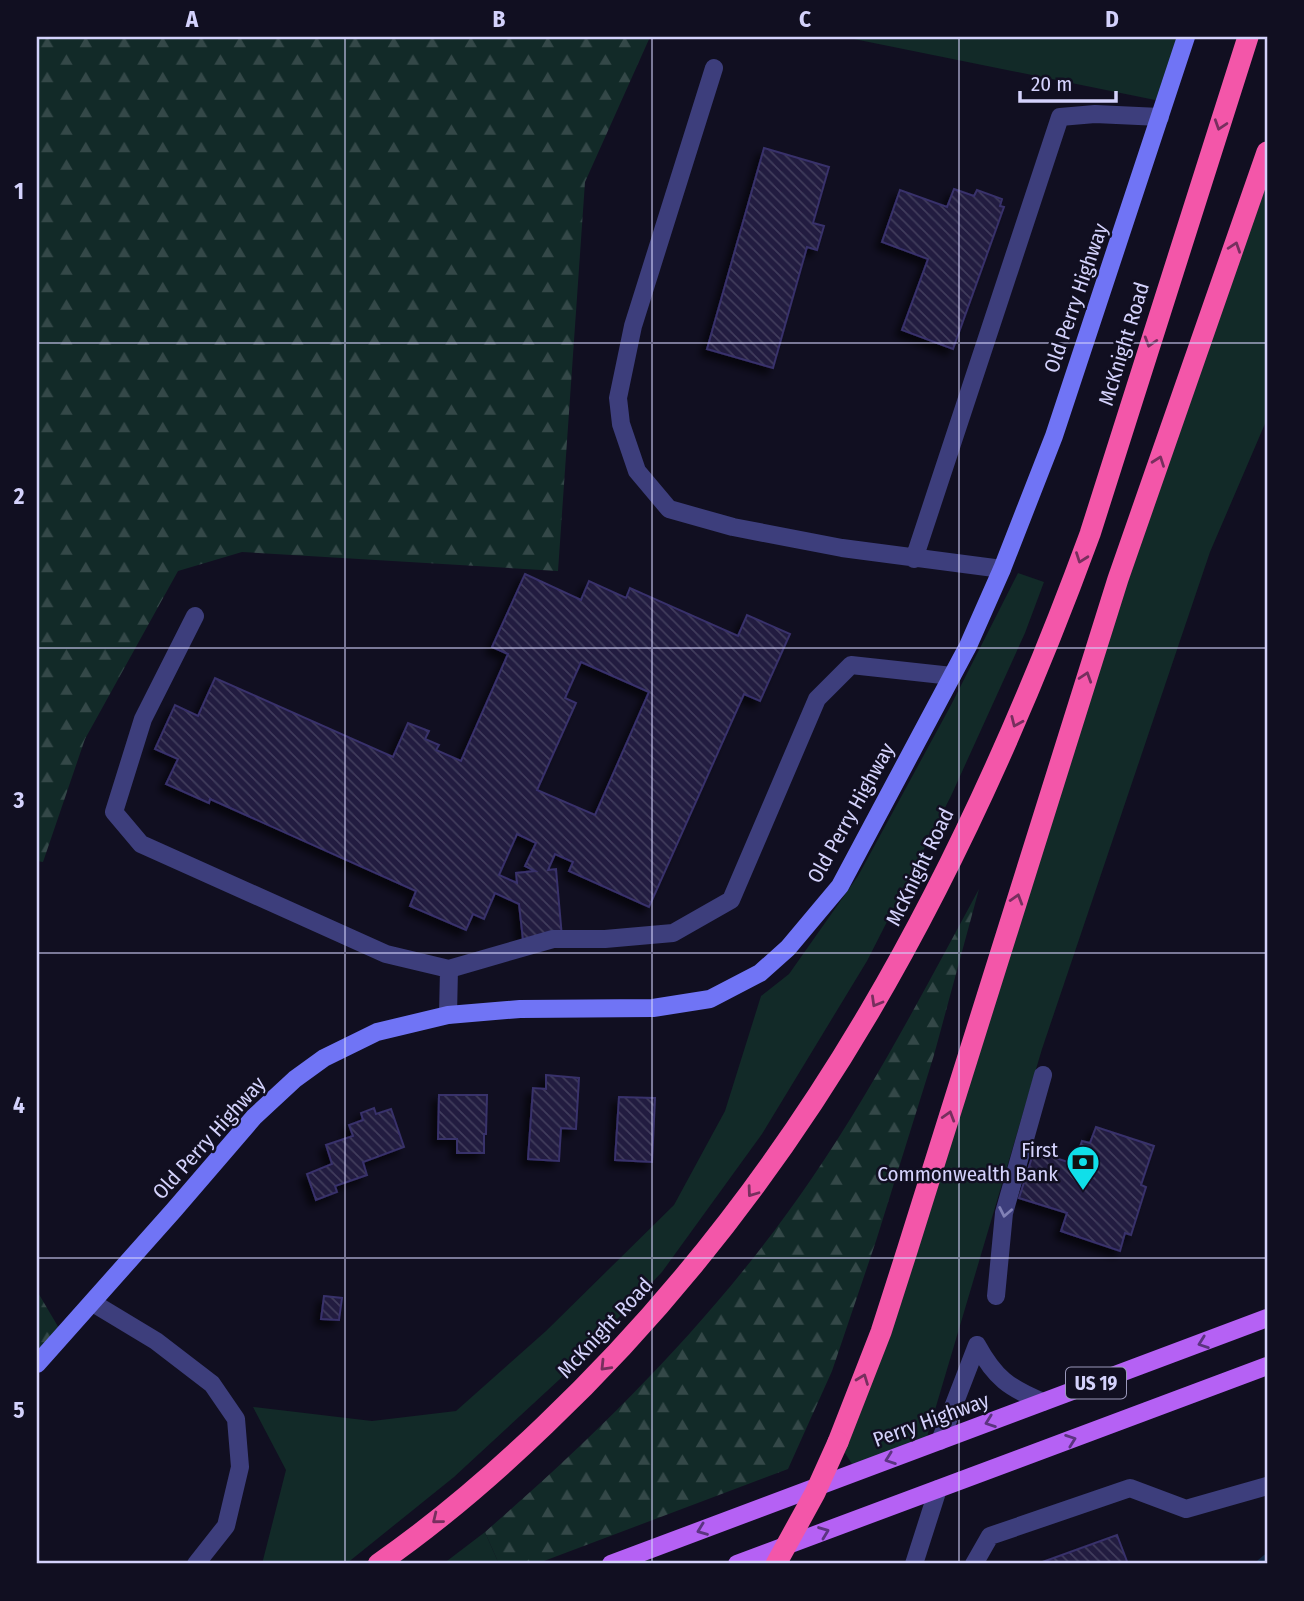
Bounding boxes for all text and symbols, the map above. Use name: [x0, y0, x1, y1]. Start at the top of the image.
text: A: [185, 5, 199, 33]
text: B: [493, 5, 506, 33]
text: C: [799, 5, 811, 33]
text: D: [1105, 5, 1119, 33]
scale bar: [1020, 60, 1117, 104]
text: 20 m: [1031, 71, 1072, 97]
one-way arrow: [1213, 119, 1228, 131]
text: 1: [14, 177, 24, 205]
street label: Old Perry Highway: [1038, 219, 1114, 376]
one-way arrow: [1227, 241, 1241, 253]
street label: McKnight Road: [1093, 279, 1155, 409]
one-way arrow: [1144, 335, 1159, 347]
one-way arrow: [1151, 456, 1165, 468]
text: 2: [13, 482, 25, 510]
one-way arrow: [1075, 552, 1089, 564]
one-way arrow: [1078, 671, 1092, 683]
one-way arrow: [1010, 715, 1024, 728]
street label: Old Perry Highway: [802, 738, 901, 888]
text: 3: [13, 786, 25, 814]
street label: McKnight Road: [880, 804, 960, 930]
one-way arrow: [1008, 893, 1023, 905]
one-way arrow: [871, 994, 884, 1007]
street label: Old Perry Highway: [147, 1071, 271, 1205]
text: 4: [13, 1091, 25, 1119]
one-way arrow: [941, 1110, 956, 1122]
place label: First Commonwealth Bank: [877, 1137, 1058, 1187]
bank icon: First Commonwealth Bank: [1064, 1143, 1102, 1192]
one-way arrow: [748, 1184, 760, 1197]
one-way arrow: [999, 1206, 1014, 1218]
street label: McKnight Road: [552, 1272, 658, 1384]
one-way arrow: [1198, 1334, 1210, 1348]
one-way arrow: [600, 1357, 613, 1370]
road number: US 19: [1066, 1368, 1126, 1399]
one-way arrow: [855, 1373, 869, 1385]
street label: Perry Highway: [869, 1387, 993, 1453]
text: 5: [13, 1396, 25, 1424]
one-way arrow: [985, 1414, 997, 1428]
one-way arrow: [1064, 1434, 1076, 1448]
one-way arrow: [885, 1451, 897, 1465]
one-way arrow: [433, 1511, 446, 1523]
one-way arrow: [696, 1522, 708, 1536]
one-way arrow: [817, 1526, 829, 1540]

